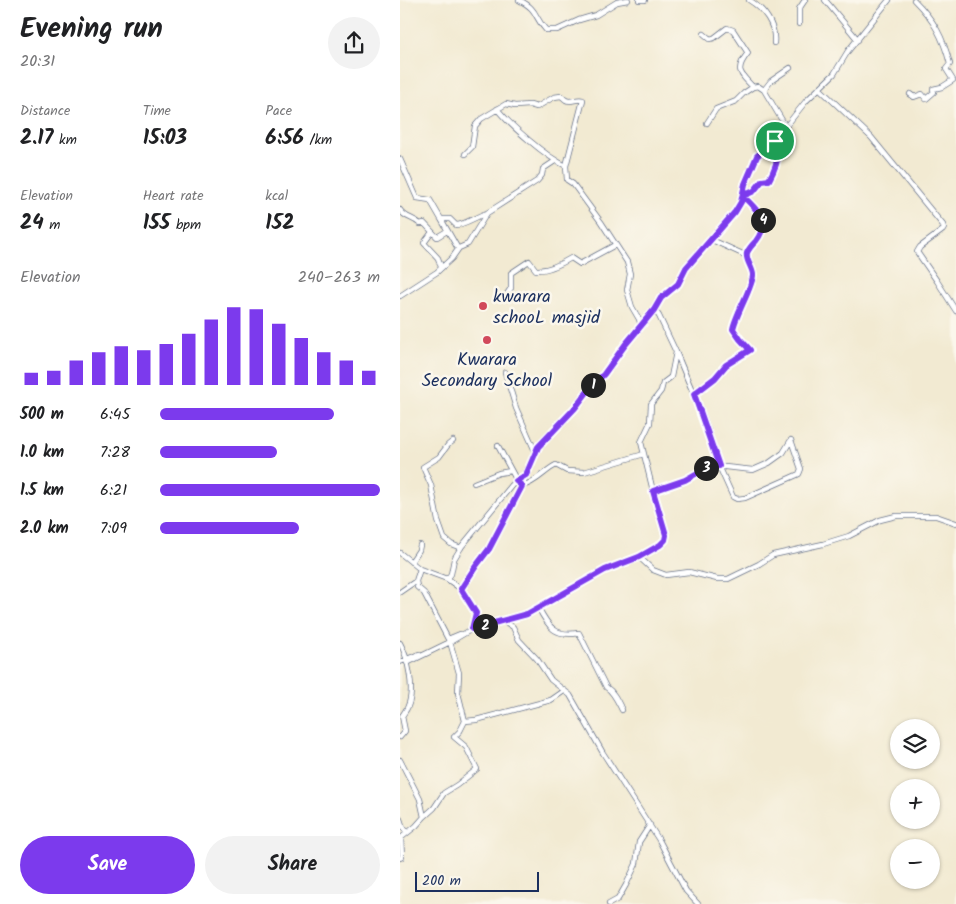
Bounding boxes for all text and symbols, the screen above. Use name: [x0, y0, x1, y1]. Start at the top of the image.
text: Evening run: [20, 7, 163, 52]
button: share: [328, 17, 380, 69]
text: 20:31: [20, 49, 55, 74]
text: Distance: [20, 100, 70, 122]
text: Time: [143, 100, 171, 122]
text: Pace: [265, 100, 292, 122]
pin: [754, 120, 796, 162]
text: 2.17: [20, 122, 53, 155]
text: 15:03: [143, 122, 187, 155]
text: 6:56: [265, 122, 304, 155]
icon: arrive: [761, 127, 789, 155]
text: km: [53, 129, 77, 151]
text: /km: [304, 129, 332, 151]
text: Elevation: [20, 185, 73, 207]
text: Heart rate: [143, 185, 204, 207]
text: kcal: [265, 185, 288, 207]
text: 24: [20, 207, 44, 240]
text: 155: [143, 207, 170, 240]
text: 152: [265, 207, 295, 240]
pin: 4: [750, 208, 776, 232]
text: 4: [760, 209, 767, 231]
text: m: [44, 214, 60, 236]
text: bpm: [170, 214, 201, 236]
text: Elevation: [20, 265, 81, 290]
text: 240–263 m: [298, 265, 380, 290]
place label: kwarara schooL masjid: [493, 283, 601, 333]
marker: kwarara schooL masjid: [477, 300, 489, 312]
marker: Kwarara Secondary School: [481, 334, 493, 346]
place label: Kwarara Secondary School: [422, 346, 553, 396]
pin: 1: [580, 372, 606, 398]
text: 1: [591, 374, 596, 396]
text: 500 m: [20, 402, 64, 427]
text: 6:45: [100, 402, 130, 427]
text: 1.0 km: [20, 440, 64, 465]
text: 7:28: [100, 440, 130, 465]
pin: 3: [694, 456, 718, 480]
text: 3: [703, 457, 710, 479]
text: 1.5 km: [20, 478, 64, 503]
text: 6:21: [100, 478, 127, 503]
text: 2.0 km: [20, 516, 68, 541]
text: 7:09: [100, 516, 127, 541]
pin: 2: [472, 614, 498, 638]
text: 2: [481, 615, 490, 637]
map controls: [890, 719, 940, 889]
button: layers: [890, 719, 940, 769]
button: +: [890, 779, 940, 829]
button: Save: [20, 836, 195, 894]
button: Share: [205, 836, 380, 894]
button: −: [890, 839, 940, 889]
scale bar: [415, 869, 539, 892]
text: 200 m: [422, 870, 461, 892]

